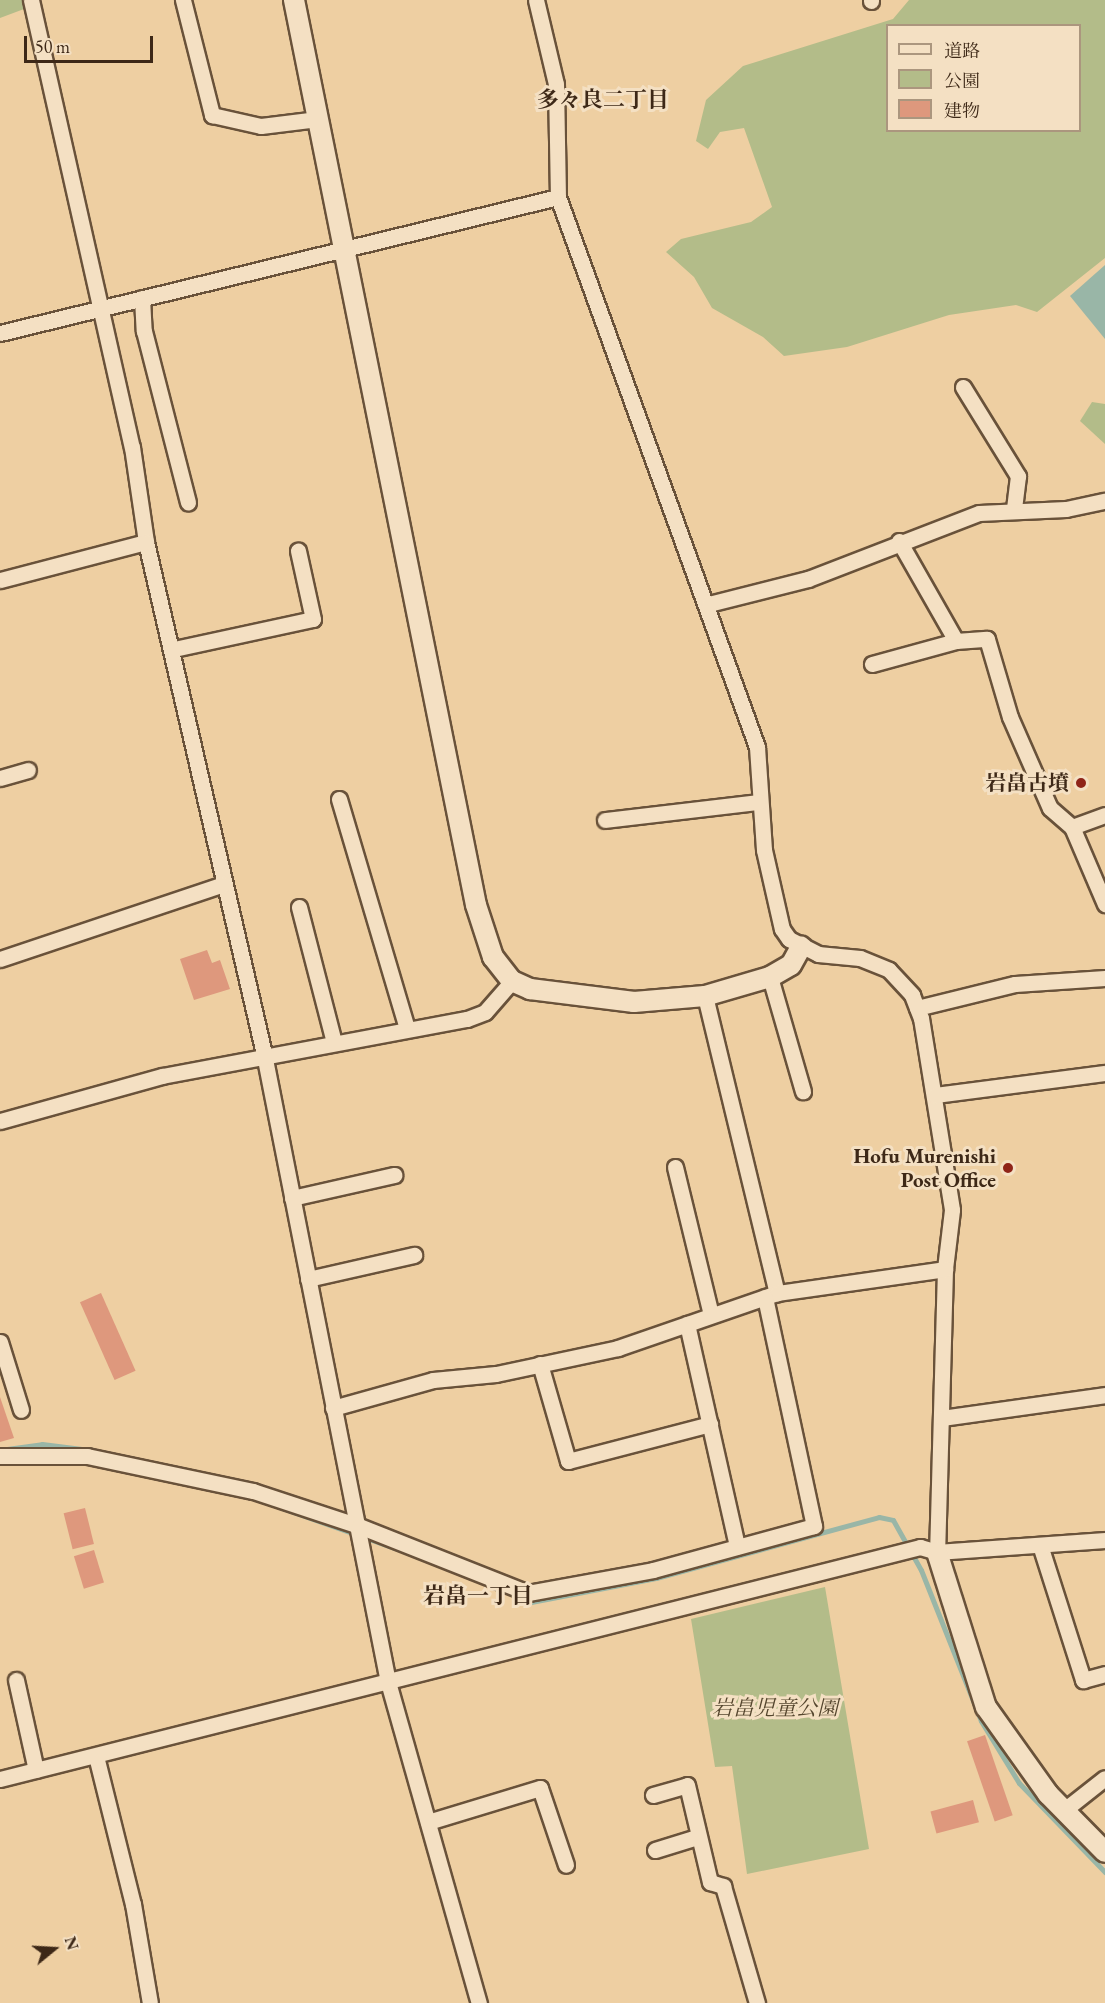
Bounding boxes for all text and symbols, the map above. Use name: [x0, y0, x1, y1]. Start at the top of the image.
scale bar: [27, 24, 156, 62]
legend: [886, 24, 1081, 132]
text: 50 m: [35, 35, 70, 58]
text: 道路: [944, 39, 980, 62]
text: 公園: [944, 69, 980, 92]
district label: 多々良二丁目: [537, 87, 669, 113]
text: 建物: [944, 99, 980, 122]
place label: 岩畠古墳: [985, 770, 1069, 796]
marker: 岩畠古墳: [1074, 776, 1088, 790]
place label: Hofu Murenishi Post Office: [853, 1143, 996, 1193]
marker: Hofu Murenishi Post Office: [1001, 1161, 1015, 1175]
district label: 岩畠一丁目: [423, 1583, 533, 1609]
park label: 岩畠児童公園: [712, 1695, 838, 1721]
north arrow: [24, 1919, 84, 1979]
text: N: [60, 1934, 84, 1953]

